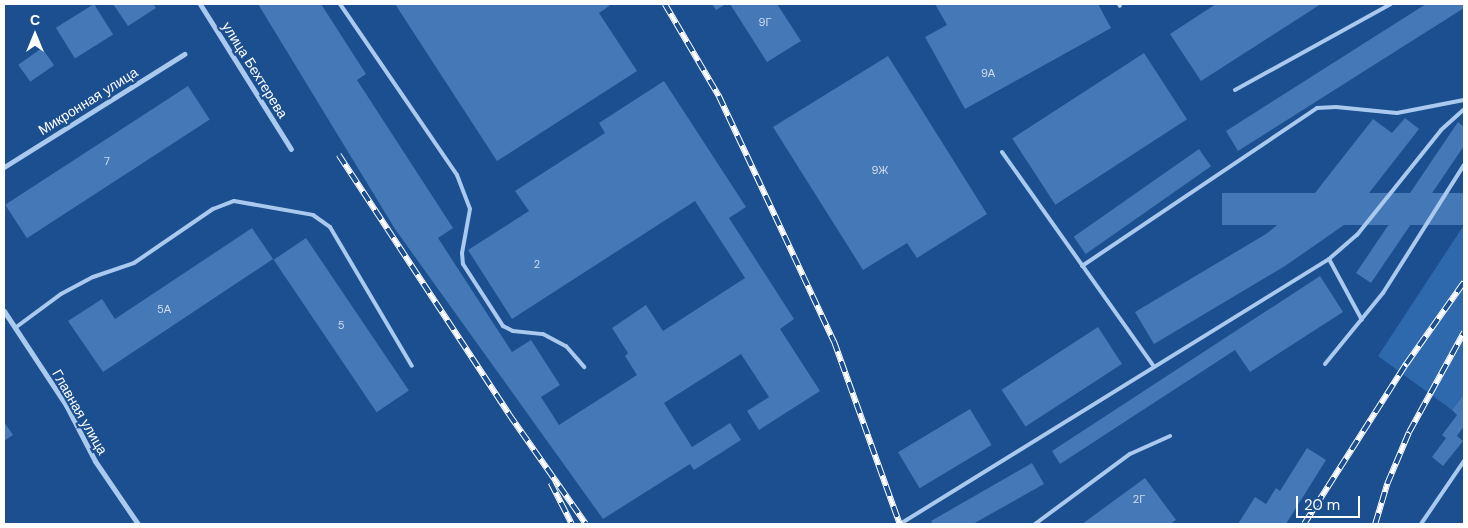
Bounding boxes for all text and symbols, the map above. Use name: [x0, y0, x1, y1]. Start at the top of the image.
north arrow: [10, 10, 60, 60]
text: С: [30, 11, 40, 29]
house number: 9Г: [759, 15, 771, 29]
street label: улица Бехтерева: [219, 19, 291, 121]
street label: Микронная улица: [35, 64, 141, 138]
house number: 9А: [981, 66, 995, 80]
house number: 7: [104, 154, 110, 168]
house number: 9Ж: [871, 163, 889, 177]
house number: 2: [534, 257, 540, 271]
house number: 5А: [157, 302, 171, 316]
house number: 5: [338, 318, 344, 332]
street label: Главная улица: [49, 366, 111, 458]
scale bar: [1298, 486, 1362, 518]
house number: 2Г: [1133, 492, 1145, 506]
text: 20 m: [1304, 495, 1340, 515]

